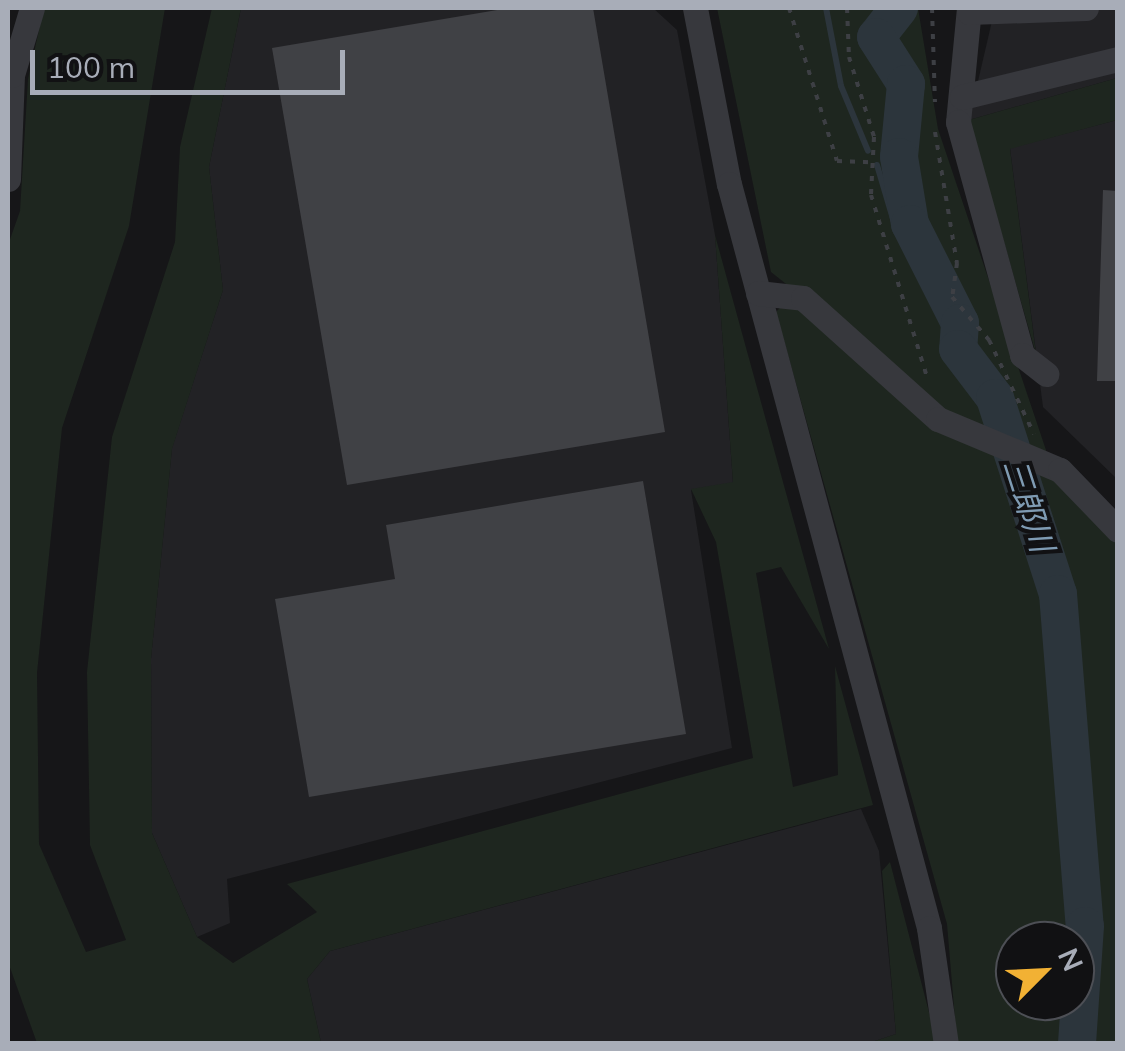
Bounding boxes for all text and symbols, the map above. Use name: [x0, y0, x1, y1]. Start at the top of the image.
scale bar: [35, 30, 350, 92]
text: 100 m: [47, 48, 135, 86]
water label: 三郎川: [996, 453, 1062, 557]
north arrow: [995, 921, 1095, 1021]
text: N: [1051, 943, 1091, 976]

